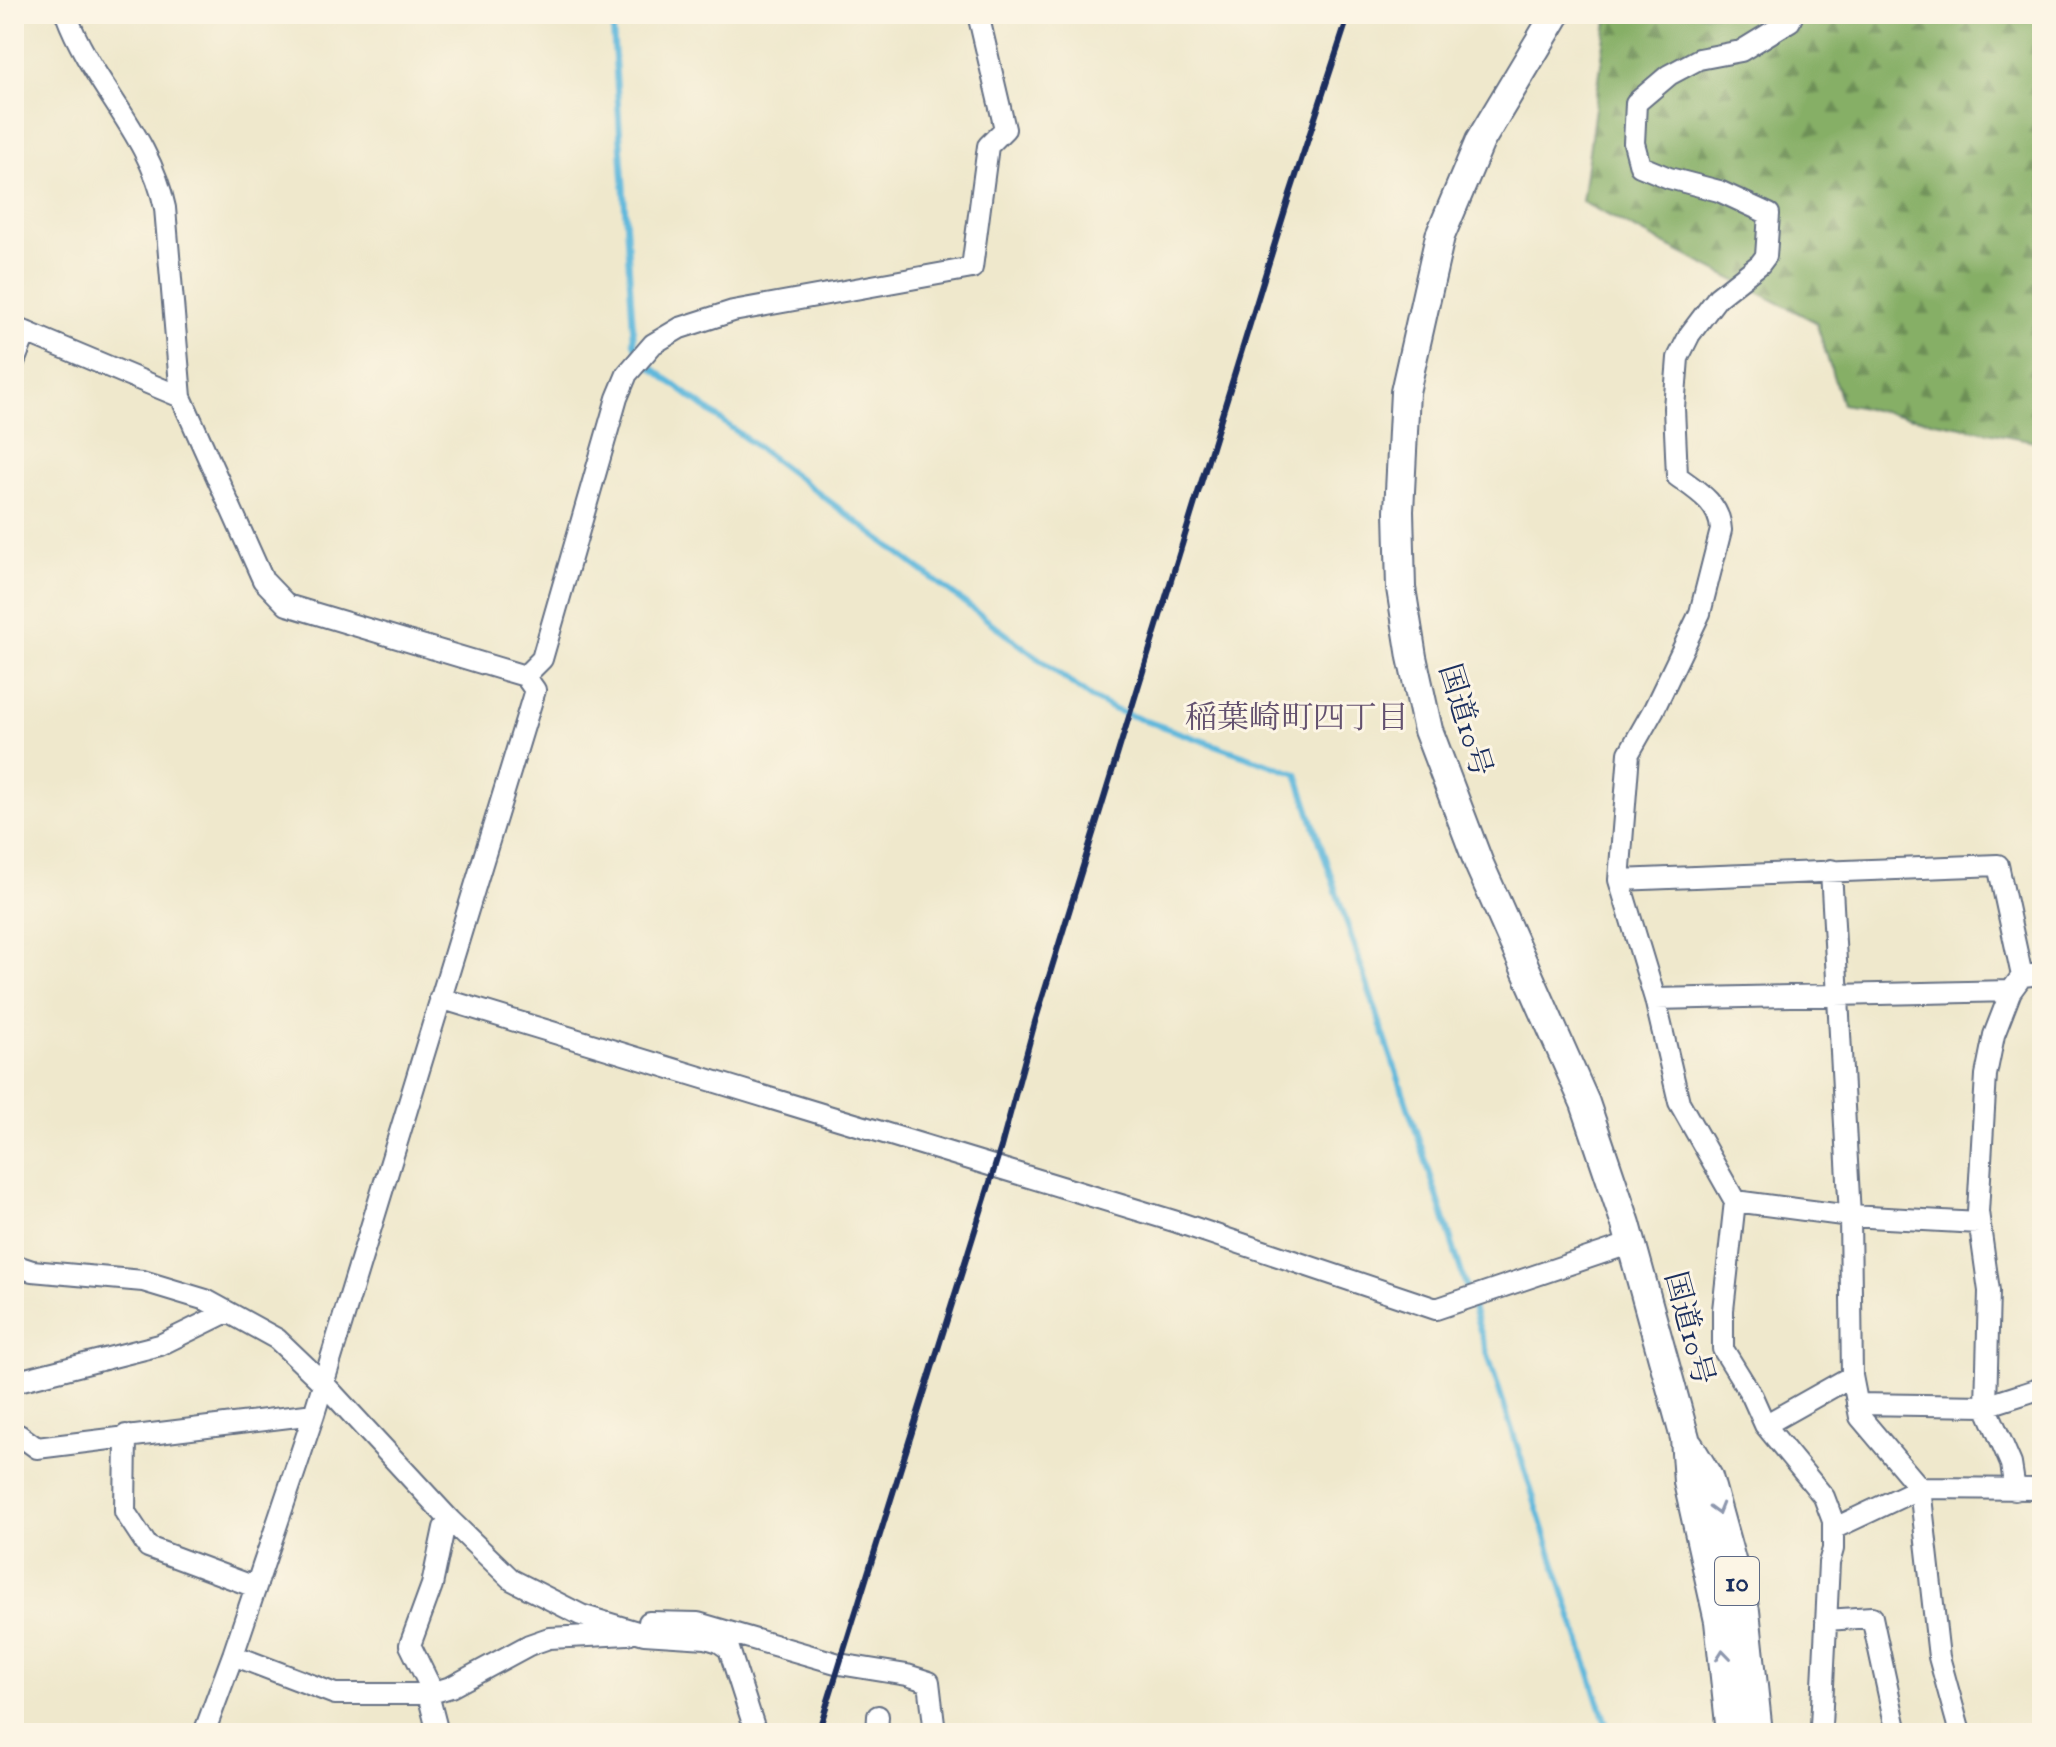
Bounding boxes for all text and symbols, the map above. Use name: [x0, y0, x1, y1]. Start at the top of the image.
street label: 国道10号: [1429, 660, 1499, 782]
district label: 稲葉崎町四丁目: [1185, 699, 1409, 740]
street label: 国道10号: [1655, 1268, 1721, 1389]
one-way arrow: [1707, 1501, 1724, 1515]
road number: 10: [1715, 1557, 1759, 1605]
one-way arrow: [1714, 1648, 1731, 1661]

